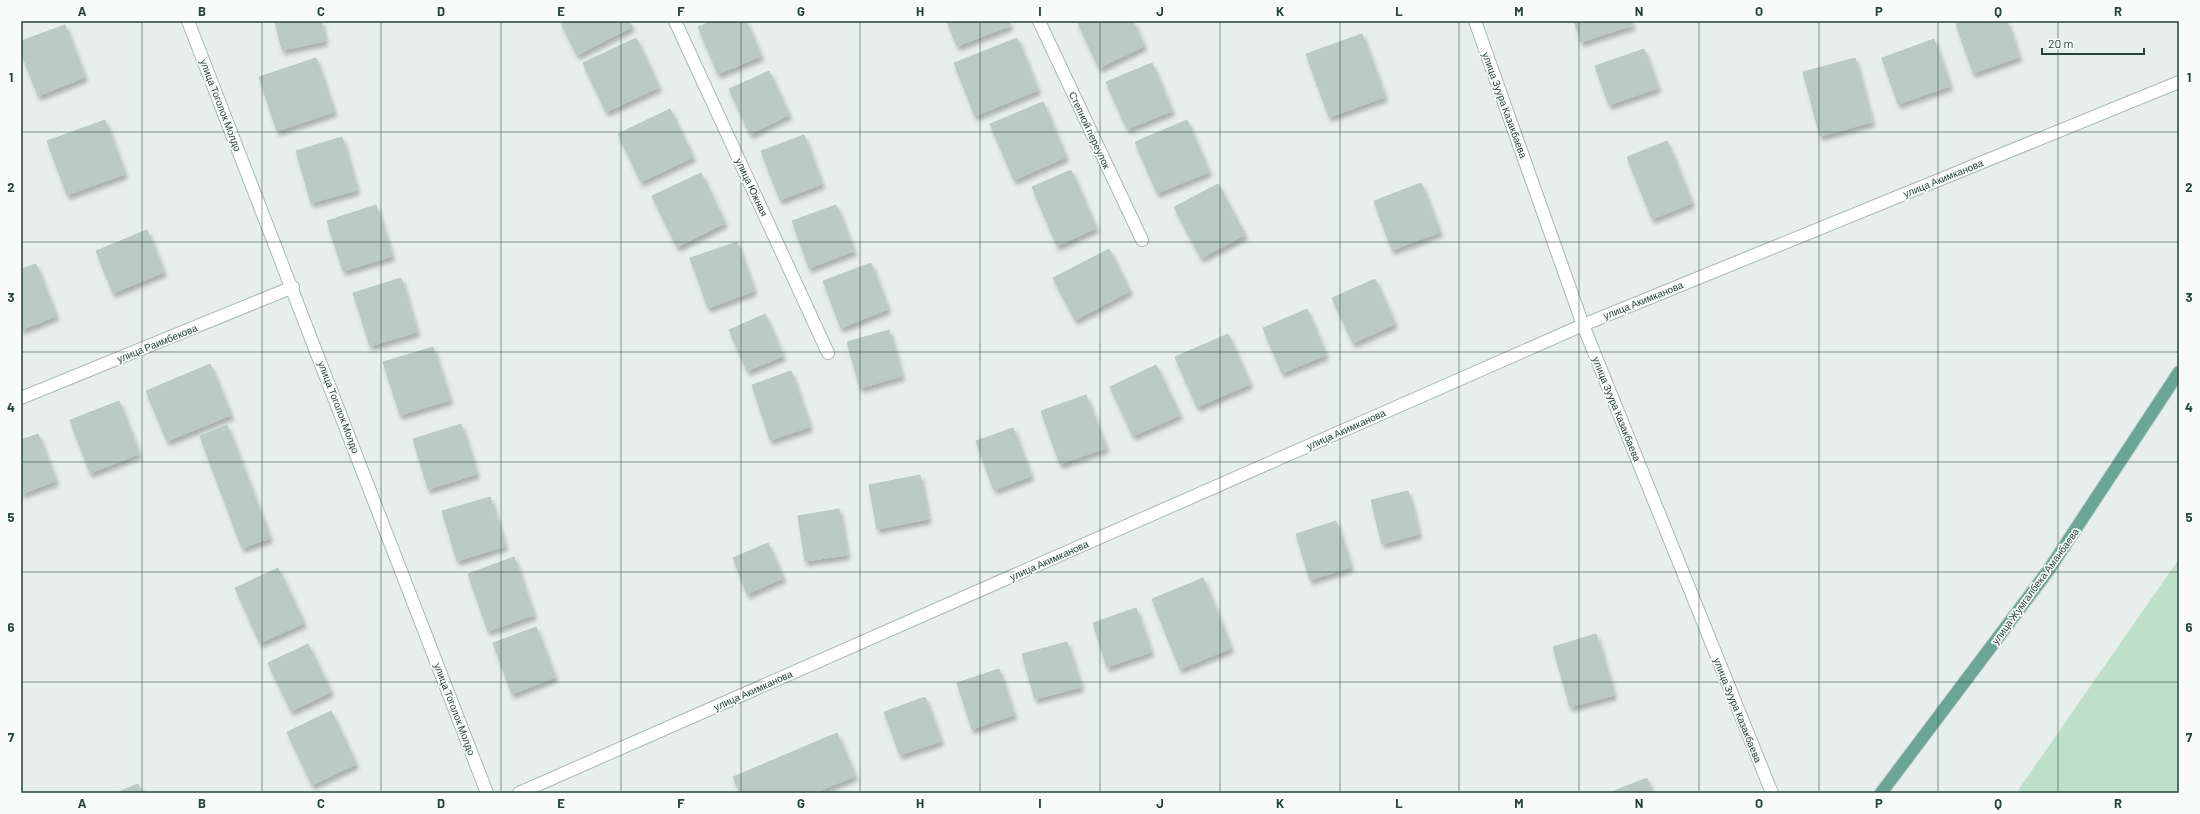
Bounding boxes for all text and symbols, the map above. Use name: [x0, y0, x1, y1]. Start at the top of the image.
text: A: [78, 3, 87, 19]
text: B: [198, 3, 206, 19]
text: C: [317, 3, 325, 19]
text: D: [437, 3, 445, 19]
text: E: [557, 3, 565, 19]
text: F: [677, 3, 685, 19]
text: G: [797, 3, 805, 19]
text: H: [916, 3, 924, 19]
text: I: [1038, 3, 1042, 19]
text: J: [1156, 3, 1164, 19]
text: K: [1276, 3, 1284, 19]
text: L: [1395, 3, 1403, 19]
text: M: [1514, 3, 1524, 19]
text: N: [1635, 3, 1643, 19]
text: O: [1755, 3, 1763, 19]
text: P: [1875, 3, 1883, 19]
text: Q: [1994, 3, 2002, 19]
text: R: [2114, 3, 2122, 19]
scale bar: [2042, 30, 2144, 56]
text: 20 m: [2048, 36, 2074, 50]
street label: улица Зуура Казакбаева: [1480, 50, 1530, 160]
street label: улица Тоголок Молдо: [198, 57, 244, 153]
text: 1: [9, 69, 13, 85]
text: 1: [2187, 69, 2191, 85]
street label: Степной переулок: [1067, 89, 1113, 171]
street label: улица Южная: [733, 156, 771, 218]
street label: улица Акимканова: [1901, 156, 1985, 199]
text: 2: [7, 179, 15, 195]
text: 2: [2185, 179, 2193, 195]
street label: улица Акимканова: [1601, 278, 1685, 321]
text: 3: [7, 289, 15, 305]
text: 3: [2185, 289, 2193, 305]
street label: улица Раимбекова: [115, 321, 199, 365]
street label: улица Зуура Казакбаева: [1590, 355, 1644, 464]
street label: улица Тоголок Молдо: [316, 359, 362, 455]
text: 4: [7, 399, 15, 415]
text: 4: [2185, 399, 2193, 415]
street label: улица Акимканова: [1305, 406, 1388, 452]
text: 5: [7, 509, 15, 525]
text: 5: [2185, 509, 2193, 525]
street label: улица Жумгалбека Аманбаева: [1989, 525, 2081, 646]
street label: улица Акимканова: [1008, 537, 1091, 583]
text: 6: [8, 619, 15, 635]
text: 6: [2186, 619, 2193, 635]
street label: улица Зуура Казакбаева: [1711, 656, 1765, 765]
street label: улица Тоголок Молдо: [432, 661, 478, 757]
street label: улица Акимканова: [712, 667, 795, 713]
text: 7: [8, 729, 15, 745]
text: 7: [2186, 729, 2193, 745]
text: A: [78, 795, 87, 811]
text: B: [198, 795, 206, 811]
text: C: [317, 795, 325, 811]
text: D: [437, 795, 445, 811]
text: E: [557, 795, 565, 811]
text: F: [677, 795, 685, 811]
text: G: [797, 795, 805, 811]
text: H: [916, 795, 924, 811]
text: I: [1038, 795, 1042, 811]
text: J: [1156, 795, 1164, 811]
text: K: [1276, 795, 1284, 811]
text: L: [1395, 795, 1403, 811]
text: M: [1514, 795, 1524, 811]
text: N: [1635, 795, 1643, 811]
text: O: [1755, 795, 1763, 811]
text: P: [1875, 795, 1883, 811]
text: Q: [1994, 795, 2002, 811]
text: R: [2114, 795, 2122, 811]

